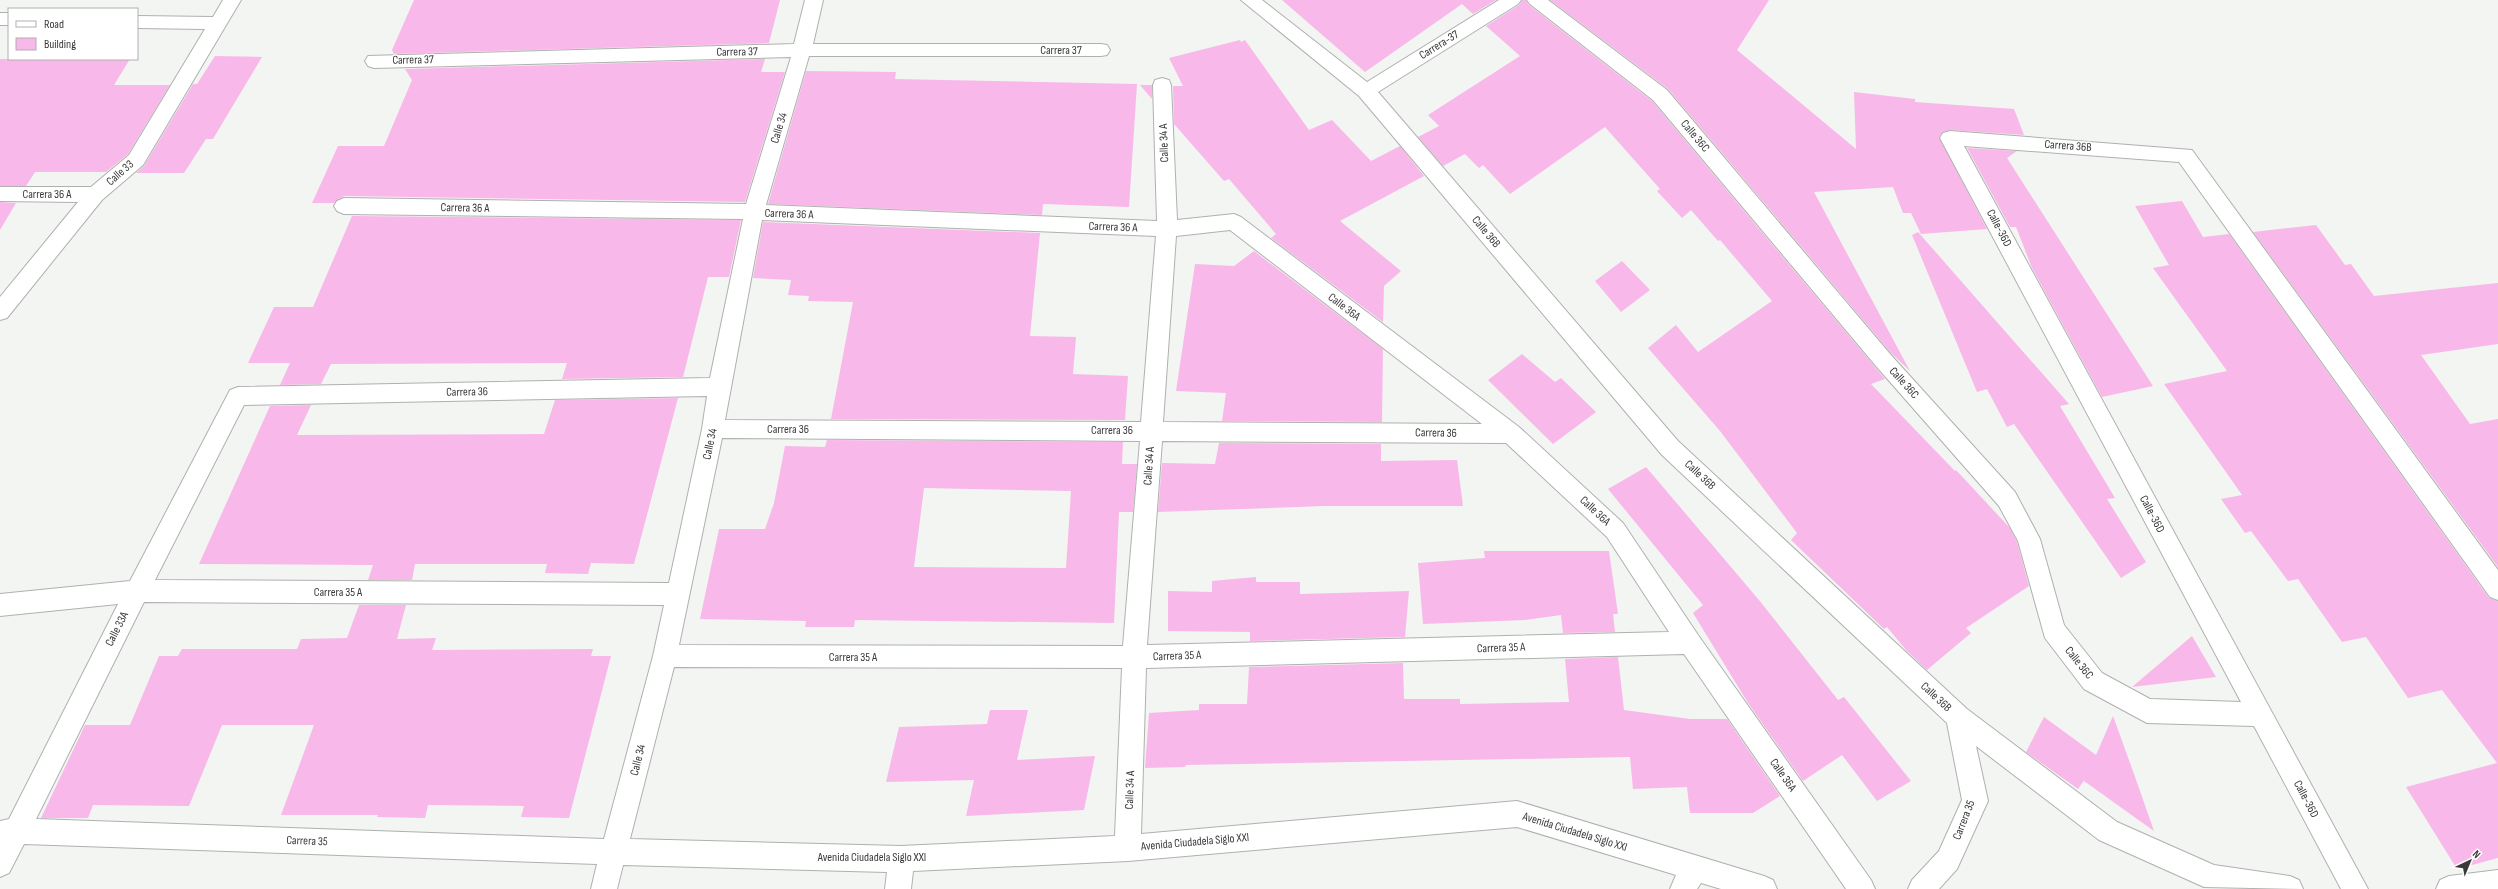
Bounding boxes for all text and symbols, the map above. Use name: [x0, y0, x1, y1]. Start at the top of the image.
legend: [8, 8, 138, 60]
text: Road: [44, 17, 64, 32]
street label: Carrera-37: [1416, 27, 1462, 63]
text: Building: [44, 37, 76, 52]
street label: Carrera 37: [1040, 43, 1082, 58]
street label: Carrera 37: [716, 44, 758, 60]
street label: Carrera 37: [392, 52, 434, 68]
street label: Calle 34: [767, 111, 791, 145]
street label: Calle 36C: [1677, 117, 1713, 155]
street label: Calle 34 A: [1156, 123, 1172, 163]
street label: Carrera 36B: [2044, 137, 2092, 155]
street label: Calle 33: [103, 157, 137, 189]
street label: Carrera 36 A: [23, 187, 72, 202]
street label: Carrera 36 A: [440, 200, 490, 216]
street label: Carrera 36 A: [764, 206, 815, 222]
street label: Calle-36D: [1983, 207, 2015, 249]
street label: Calle 36B: [1468, 213, 1504, 251]
street label: Carrera 36 A: [1088, 219, 1139, 235]
street label: Calle 36A: [1325, 290, 1364, 325]
street label: Calle 36C: [1886, 364, 1922, 402]
street label: Carrera 36: [446, 384, 488, 400]
street label: Carrera 36: [767, 422, 809, 437]
street label: Carrera 36: [1091, 423, 1133, 438]
street label: Carrera 36: [1415, 425, 1457, 441]
street label: Calle 34: [699, 427, 721, 461]
street label: Calle 34 A: [1140, 445, 1158, 486]
street label: Calle 36B: [1681, 457, 1719, 493]
street label: Calle 36A: [1576, 493, 1614, 530]
street label: Calle-36D: [2136, 493, 2168, 535]
street label: Carrera 35 A: [314, 585, 363, 600]
street label: Calle 33A: [102, 609, 132, 649]
street label: Carrera 35 A: [1477, 640, 1526, 656]
street label: Calle 36C: [2061, 644, 2097, 682]
street label: Carrera 35 A: [1153, 648, 1202, 664]
street label: Carrera 35 A: [829, 650, 878, 665]
street label: Calle 36B: [1917, 679, 1955, 715]
street label: Calle 34: [627, 743, 649, 777]
street label: Calle 36A: [1766, 756, 1800, 795]
street label: Calle 34 A: [1122, 770, 1138, 810]
street label: Calle-36D: [2290, 778, 2322, 820]
street label: Carrera 35: [1950, 798, 1978, 842]
street label: Avenida Ciudadela Siglo XXI: [1520, 809, 1629, 855]
street label: Avenida Ciudadela Siglo XXI: [1139, 830, 1250, 854]
street label: Carrera 35: [286, 833, 328, 849]
north arrow: [2450, 841, 2490, 881]
text: N: [2470, 847, 2483, 861]
street label: Avenida Ciudadela Siglo XXI: [817, 850, 926, 865]

